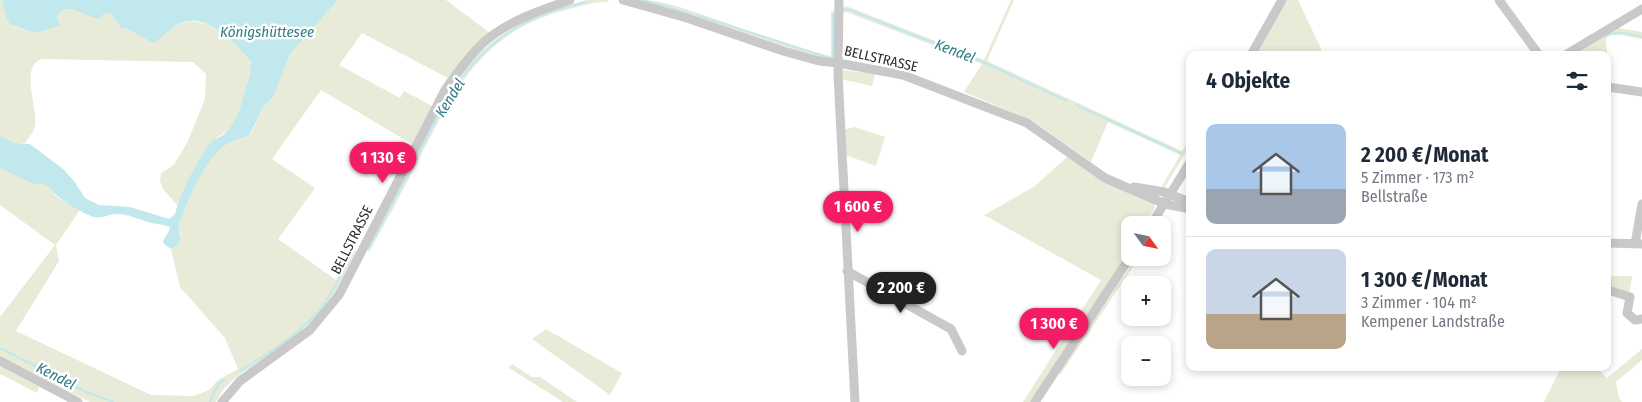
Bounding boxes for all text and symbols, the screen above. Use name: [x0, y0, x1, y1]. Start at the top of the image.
water label: Königshüttesee: [220, 23, 314, 41]
water label: Kendel: [932, 35, 978, 67]
street label: BELLSTRASSE: [843, 42, 920, 76]
icon: filters: [1563, 67, 1591, 95]
text: 4 Objekte: [1206, 68, 1290, 94]
water label: Kendel: [431, 75, 469, 120]
pin: 1 130 €: [337, 142, 429, 184]
text: 2 200 €/Monat: [1361, 142, 1488, 168]
icon: home: [1246, 144, 1306, 204]
text: 1 130 €: [360, 148, 406, 167]
text: 5 Zimmer · 173 m²: [1361, 168, 1474, 187]
text: Bellstraße: [1361, 187, 1428, 206]
pin: 1 600 €: [812, 190, 904, 233]
text: 1 600 €: [834, 197, 882, 216]
street label: BELLSTRASSE: [327, 202, 377, 277]
north arrow: [1121, 216, 1171, 266]
map controls: [1121, 216, 1171, 386]
text: 1 300 €/Monat: [1361, 267, 1488, 293]
icon: home: [1246, 269, 1306, 329]
pin: 2 200 €: [855, 272, 947, 314]
button: +: [1121, 276, 1171, 326]
text: 2 200 €: [877, 278, 925, 297]
text: 3 Zimmer · 104 m²: [1361, 293, 1477, 312]
pin: 1 300 €: [1008, 308, 1100, 350]
text: Kempener Landstraße: [1361, 312, 1505, 331]
text: 1 300 €: [1030, 314, 1078, 333]
button: −: [1121, 336, 1171, 386]
water label: Kendel: [33, 359, 79, 394]

